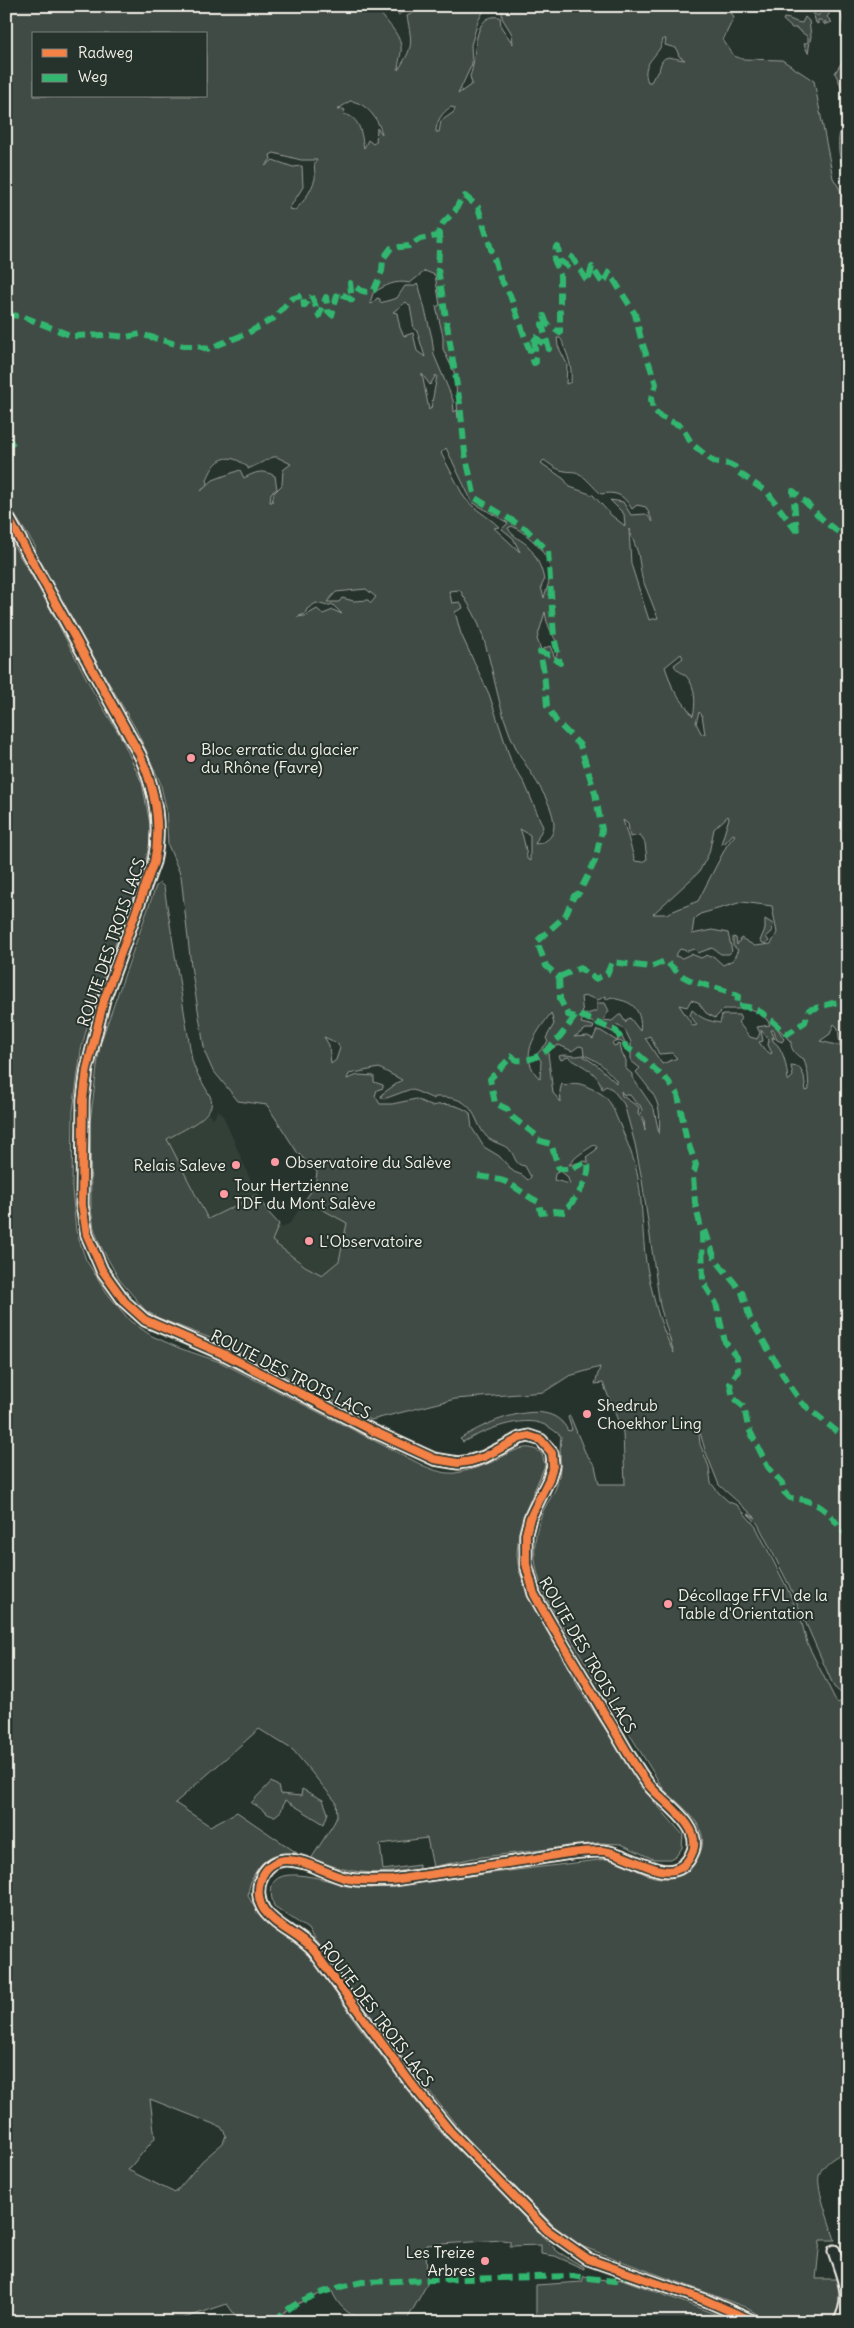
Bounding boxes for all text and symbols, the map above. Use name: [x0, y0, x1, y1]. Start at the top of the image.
legend: [32, 32, 208, 98]
text: Radweg: [78, 43, 133, 62]
text: Weg: [78, 67, 108, 86]
place label: Bloc erratic du glacier du Rhône (Favre): [201, 739, 359, 777]
marker: Bloc erratic du glacier du Rhône (Favre): [185, 752, 197, 764]
street label: ROUTE DES TROIS LACS: [73, 855, 149, 1029]
place label: Observatoire du Salève: [285, 1152, 451, 1172]
place label: Relais Saleve: [134, 1155, 226, 1175]
marker: Observatoire du Salève: [269, 1156, 281, 1168]
marker: Relais Saleve: [230, 1159, 242, 1171]
place label: Tour Hertzienne TDF du Mont Salève: [234, 1175, 376, 1213]
marker: Tour Hertzienne TDF du Mont Salève: [218, 1188, 230, 1200]
place label: L'Observatoire: [319, 1231, 423, 1251]
marker: L'Observatoire: [303, 1235, 315, 1247]
street label: ROUTE DES TROIS LACS: [208, 1325, 374, 1423]
place label: Shedrub Choekhor Ling: [597, 1395, 702, 1433]
marker: Shedrub Choekhor Ling: [581, 1408, 593, 1420]
street label: ROUTE DES TROIS LACS: [535, 1573, 641, 1737]
place label: Décollage FFVL de la Table d'Orientation: [678, 1585, 828, 1623]
marker: Décollage FFVL de la Table d'Orientation: [662, 1598, 674, 1610]
street label: ROUTE DES TROIS LACS: [316, 1937, 438, 2091]
place label: Les Treize Arbres: [406, 2242, 475, 2280]
marker: Les Treize Arbres: [479, 2255, 491, 2267]

